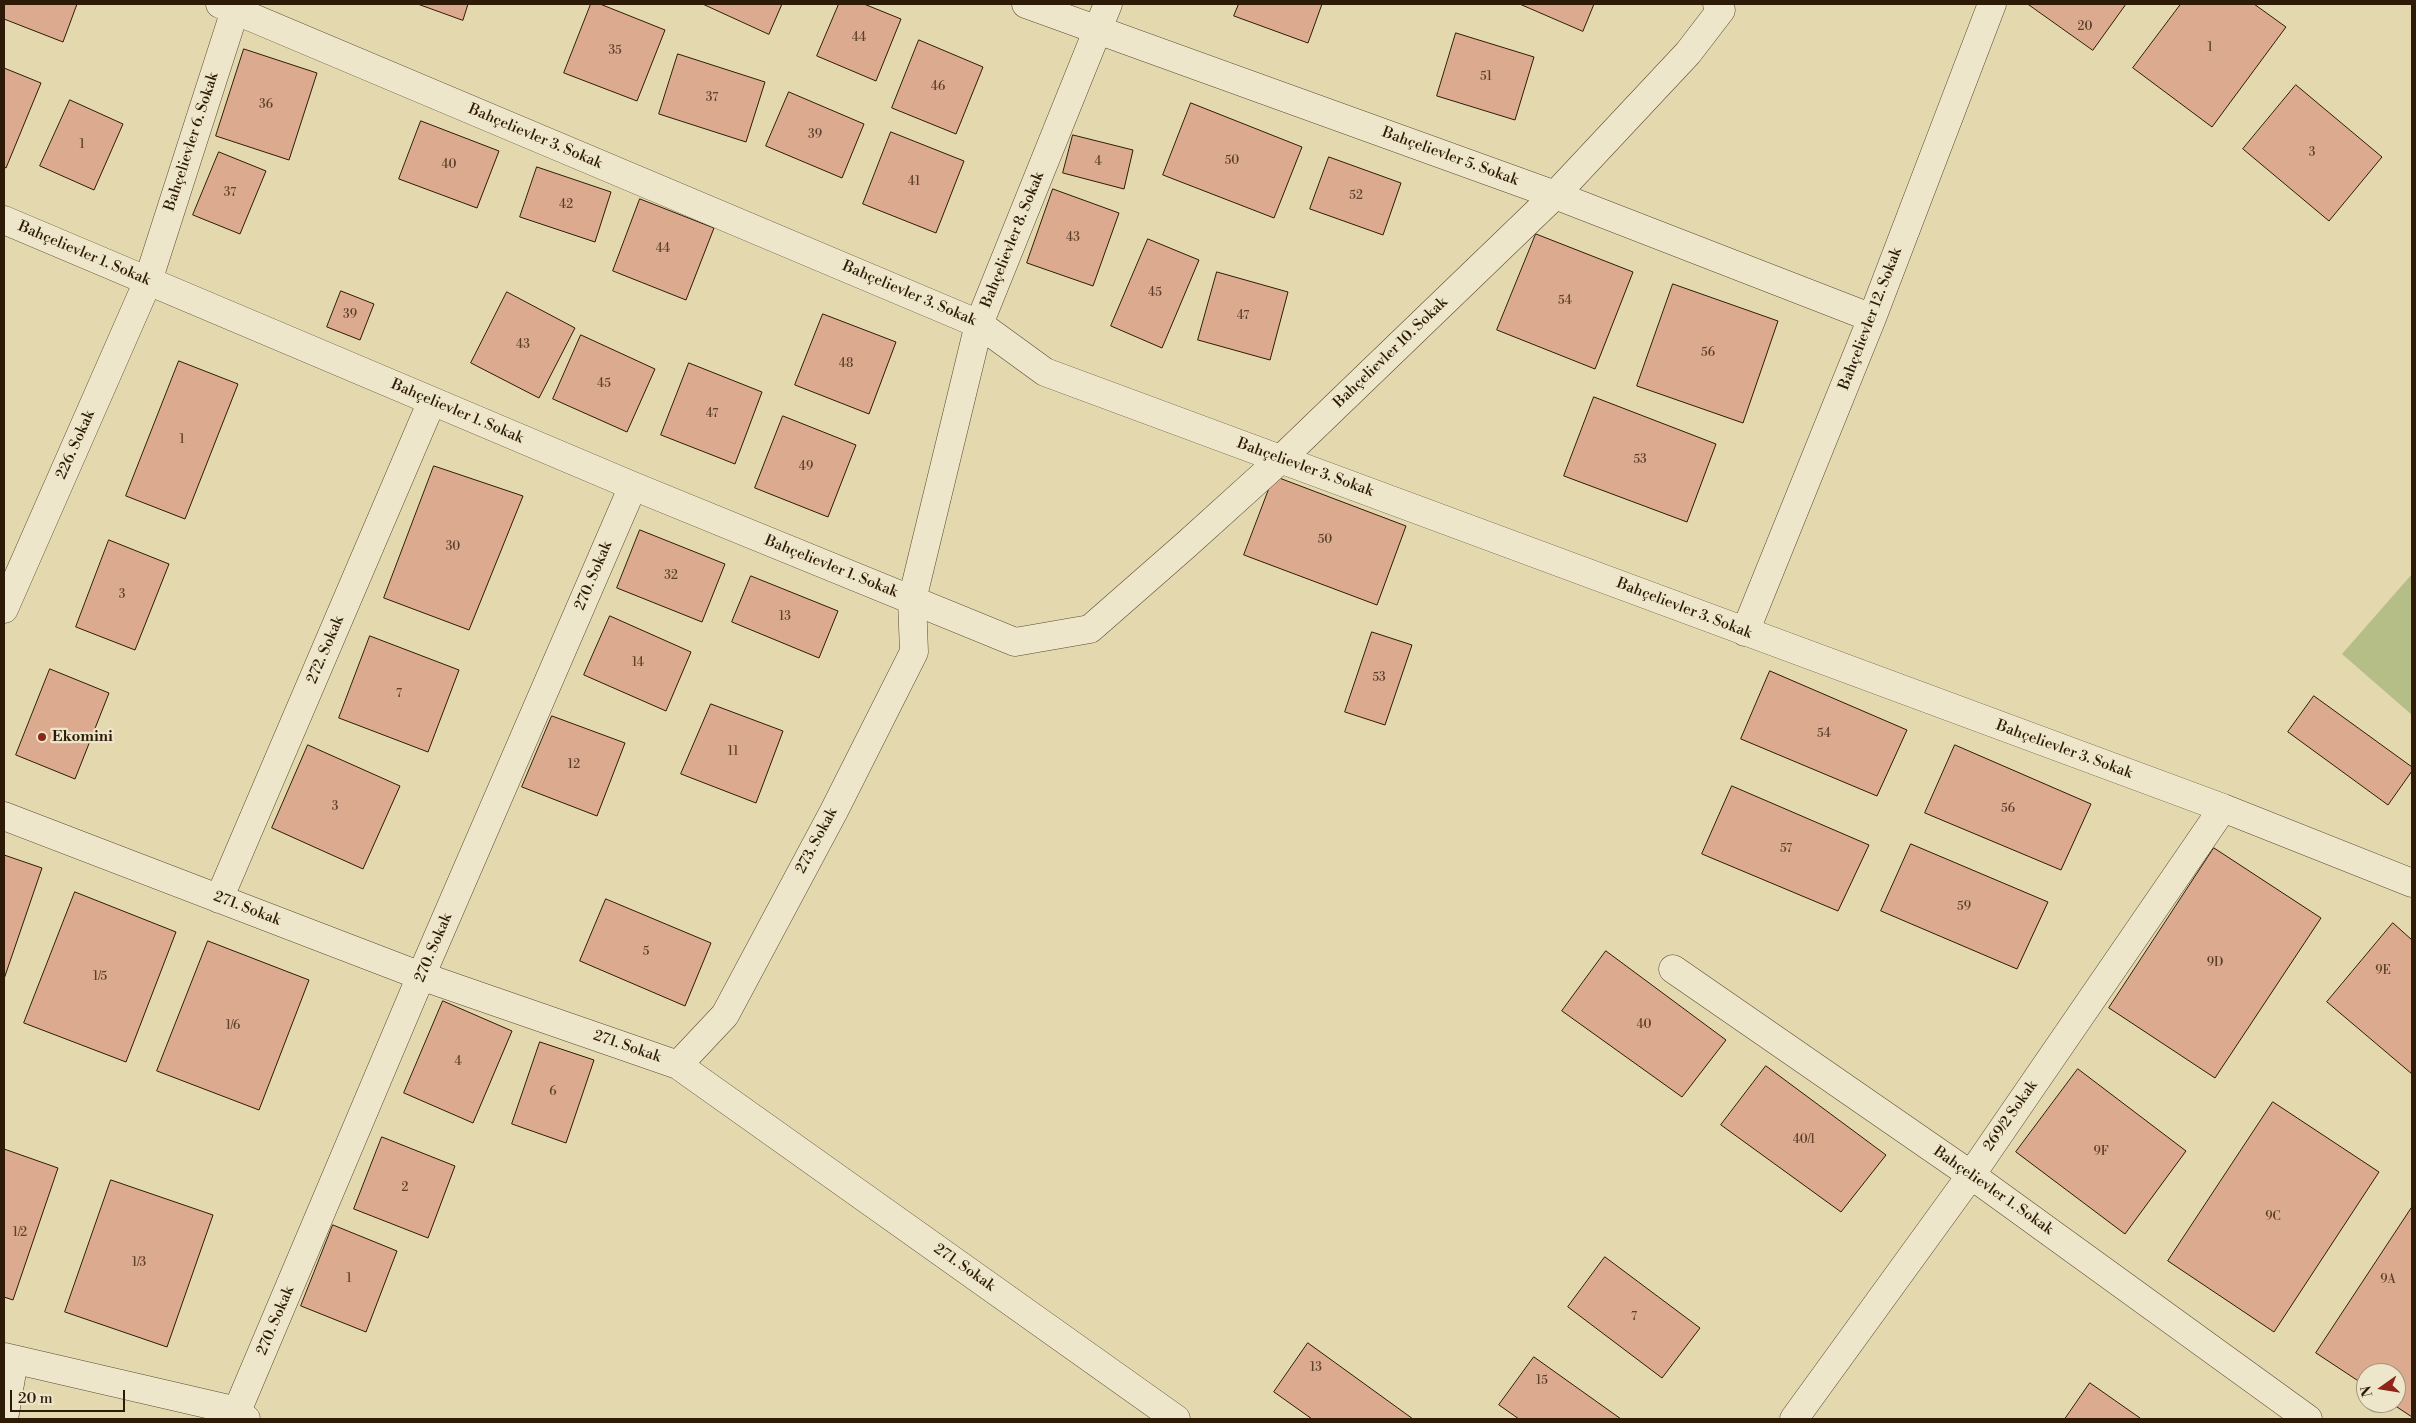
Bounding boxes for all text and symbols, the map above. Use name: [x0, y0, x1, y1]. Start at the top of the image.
house number: 20: [2078, 20, 2092, 34]
house number: 44: [852, 31, 866, 45]
house number: 1: [2207, 41, 2213, 55]
house number: 35: [608, 44, 622, 58]
street label: Bahçelievler 6. Sokak: [161, 70, 223, 214]
house number: 51: [1480, 70, 1492, 84]
house number: 46: [931, 80, 945, 94]
house number: 37: [706, 91, 718, 105]
house number: 36: [259, 98, 273, 112]
street label: Bahçelievler 3. Sokak: [465, 101, 605, 173]
street label: Bahçelievler 5. Sokak: [1379, 124, 1521, 190]
house number: 39: [808, 128, 822, 142]
house number: 1: [79, 138, 85, 152]
house number: 3: [2309, 146, 2315, 160]
house number: 50: [1225, 154, 1239, 168]
house number: 4: [1094, 155, 1102, 169]
house number: 40: [441, 158, 457, 172]
street label: Bahçelievler 8. Sokak: [978, 170, 1048, 310]
house number: 41: [908, 175, 920, 189]
house number: 37: [224, 186, 236, 200]
house number: 52: [1349, 189, 1363, 203]
house number: 42: [559, 198, 573, 212]
street label: Bahçelievler 1. Sokak: [15, 218, 153, 290]
house number: 43: [1066, 231, 1080, 245]
house number: 44: [656, 242, 670, 256]
street label: Bahçelievler 12. Sokak: [1836, 245, 1906, 393]
street label: Bahçelievler 3. Sokak: [839, 258, 979, 330]
house number: 45: [1148, 286, 1162, 300]
street label: Bahçelievler 10. Sokak: [1330, 294, 1452, 412]
house number: 54: [1558, 294, 1572, 308]
house number: 39: [343, 308, 357, 322]
house number: 47: [1237, 309, 1249, 323]
house number: 43: [516, 338, 530, 352]
house number: 56: [1701, 346, 1715, 360]
house number: 48: [839, 357, 853, 371]
street label: Bahçelievler 1. Sokak: [388, 376, 526, 448]
house number: 45: [597, 377, 611, 391]
house number: 47: [706, 407, 718, 421]
street label: 226. Sokak: [53, 408, 99, 482]
house number: 1: [179, 433, 185, 447]
street label: Bahçelievler 3. Sokak: [1234, 435, 1376, 501]
house number: 53: [1633, 453, 1647, 467]
house number: 49: [799, 460, 813, 474]
street label: Bahçelievler 1. Sokak: [762, 532, 900, 602]
house number: 50: [1318, 533, 1332, 547]
street label: 270. Sokak: [571, 539, 617, 613]
house number: 30: [446, 540, 460, 554]
house number: 32: [664, 569, 678, 583]
street label: Bahçelievler 3. Sokak: [1614, 575, 1754, 643]
house number: 3: [119, 588, 125, 602]
house number: 13: [779, 610, 791, 624]
street label: 272. Sokak: [304, 613, 348, 687]
house number: 14: [632, 656, 644, 670]
house number: 53: [1372, 671, 1386, 685]
house number: 7: [396, 687, 402, 701]
street label: Bahçelievler 3. Sokak: [1993, 717, 2135, 783]
house number: 54: [1817, 727, 1831, 741]
place label: Ekomini: [52, 728, 113, 746]
marker: Ekomini: [36, 731, 48, 743]
house number: 11: [728, 745, 738, 759]
house number: 12: [568, 758, 580, 772]
house number: 3: [332, 800, 338, 814]
house number: 56: [2001, 802, 2015, 816]
street label: 273. Sokak: [792, 805, 842, 877]
house number: 57: [1780, 842, 1792, 856]
street label: 271. Sokak: [211, 888, 283, 930]
house number: 59: [1957, 900, 1971, 914]
street label: 270. Sokak: [411, 911, 457, 985]
house number: 5: [643, 945, 649, 959]
house number: 9D: [2207, 956, 2223, 970]
house number: 9E: [2375, 964, 2391, 978]
house number: 1/5: [93, 970, 107, 984]
house number: 40: [1636, 1018, 1652, 1032]
house number: 1/6: [226, 1019, 240, 1033]
street label: 271. Sokak: [591, 1027, 663, 1067]
house number: 4: [454, 1055, 462, 1069]
street label: 269/2 Sokak: [1980, 1077, 2042, 1155]
house number: 6: [549, 1085, 557, 1099]
house number: 40/1: [1793, 1133, 1815, 1147]
street label: Bahçelievler 1. Sokak: [1930, 1143, 2056, 1239]
house number: 9F: [2093, 1145, 2109, 1159]
house number: 2: [402, 1181, 408, 1195]
house number: 9C: [2265, 1210, 2281, 1224]
house number: 1/2: [13, 1226, 27, 1240]
street label: 271. Sokak: [930, 1240, 998, 1296]
house number: 1/3: [132, 1256, 146, 1270]
house number: 1: [346, 1272, 352, 1286]
house number: 9A: [2380, 1273, 2396, 1287]
street label: 270. Sokak: [253, 1284, 299, 1358]
house number: 7: [1631, 1310, 1637, 1324]
house number: 13: [1310, 1361, 1322, 1375]
north arrow: [2356, 1363, 2406, 1413]
house number: 15: [1536, 1374, 1548, 1388]
scale bar: [12, 1380, 128, 1412]
text: N: [2357, 1384, 2377, 1399]
text: 20 m: [18, 1389, 53, 1408]

